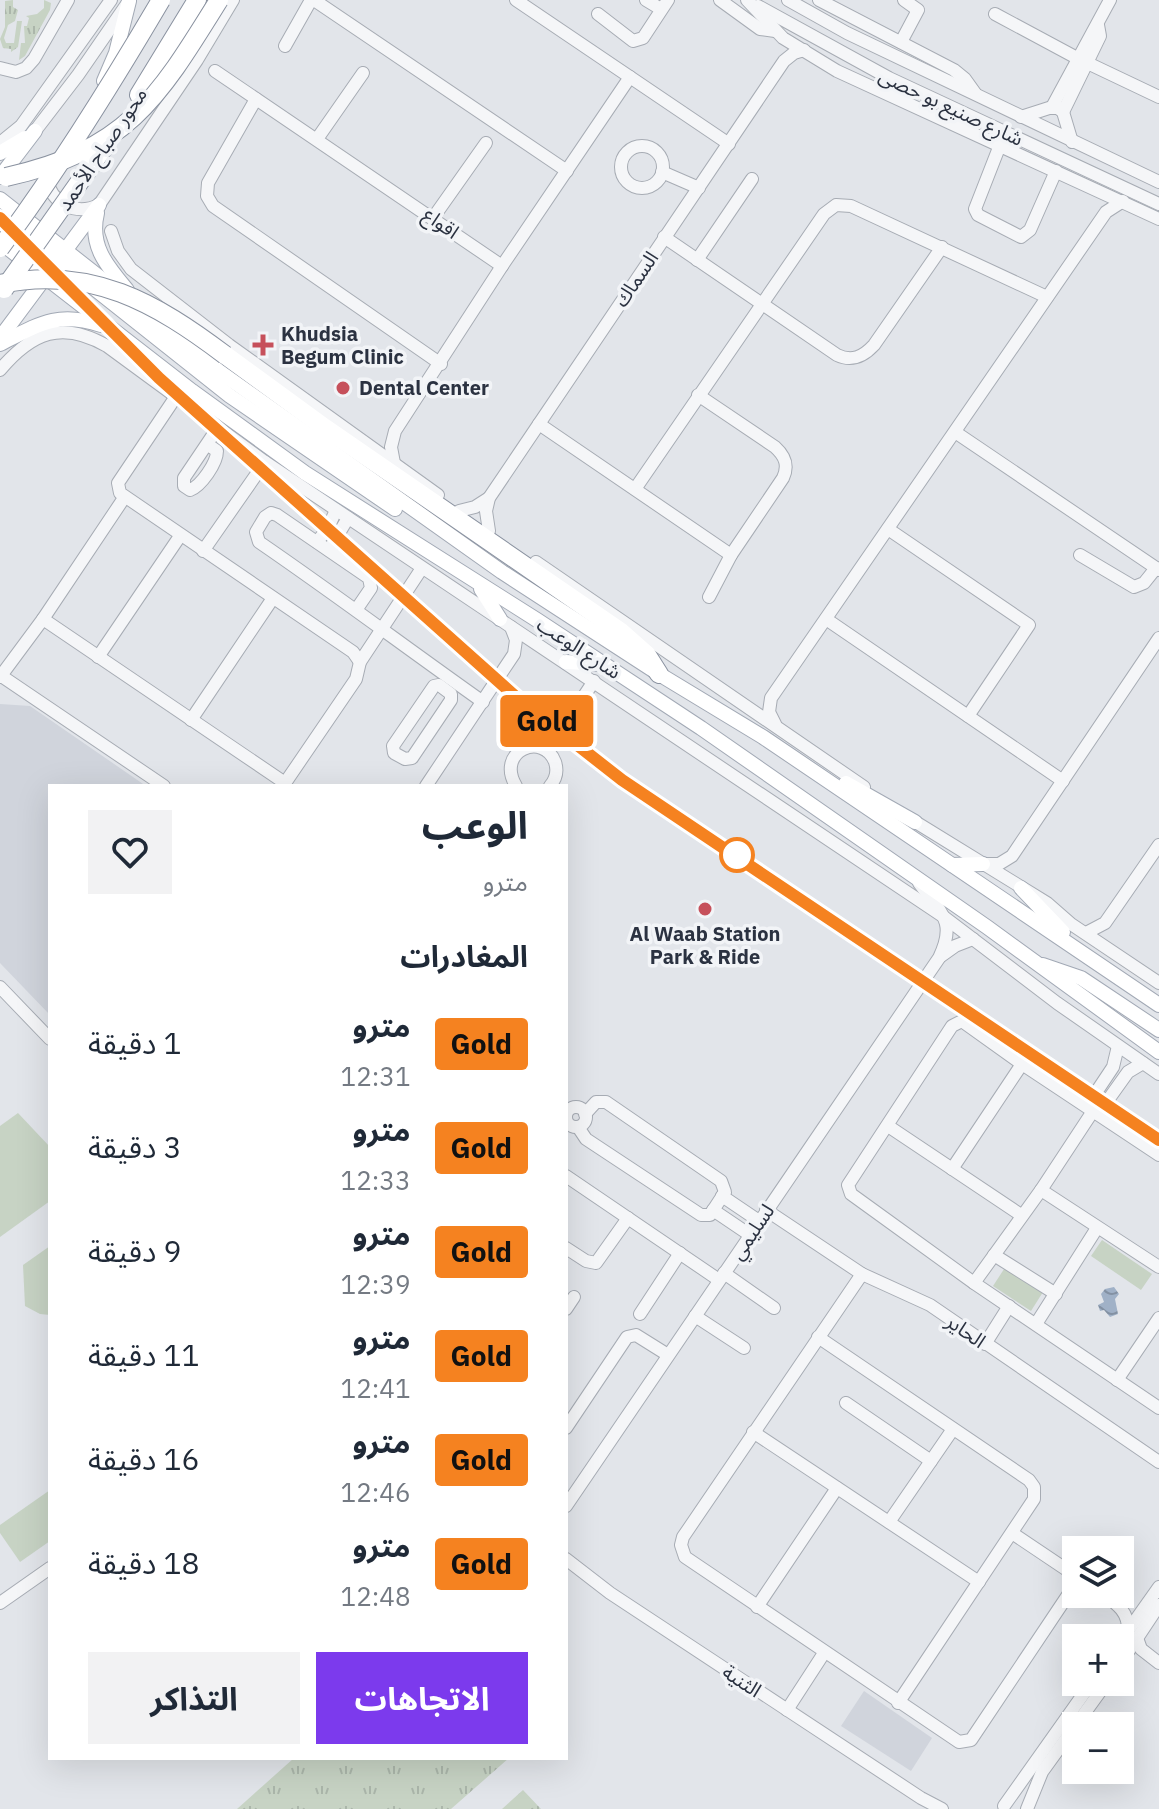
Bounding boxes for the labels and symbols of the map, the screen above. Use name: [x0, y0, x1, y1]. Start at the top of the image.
street label: شارع صنيع بو حصى: [874, 61, 1028, 154]
street label: محور صباح الأحمد: [50, 82, 155, 217]
street label: اقواع: [417, 201, 465, 246]
street label: السماك: [607, 245, 664, 312]
place label: Khudsia Begum Clinic: [281, 320, 404, 370]
marker: Khudsia Begum Clinic: [252, 334, 274, 356]
place label: Dental Center: [359, 374, 489, 401]
marker: Dental Center: [334, 379, 352, 397]
street label: شارع الوعب: [531, 610, 626, 686]
line badge: Gold: [491, 695, 603, 747]
unlabelled marker: [720, 838, 754, 872]
marker: Al Waab Station Park & Ride: [696, 900, 714, 918]
place label: Al Waab Station Park & Ride: [630, 920, 780, 970]
street label: لسليمي: [723, 1198, 782, 1266]
street label: الحاير: [940, 1307, 991, 1354]
street label: الثنية: [718, 1658, 767, 1703]

